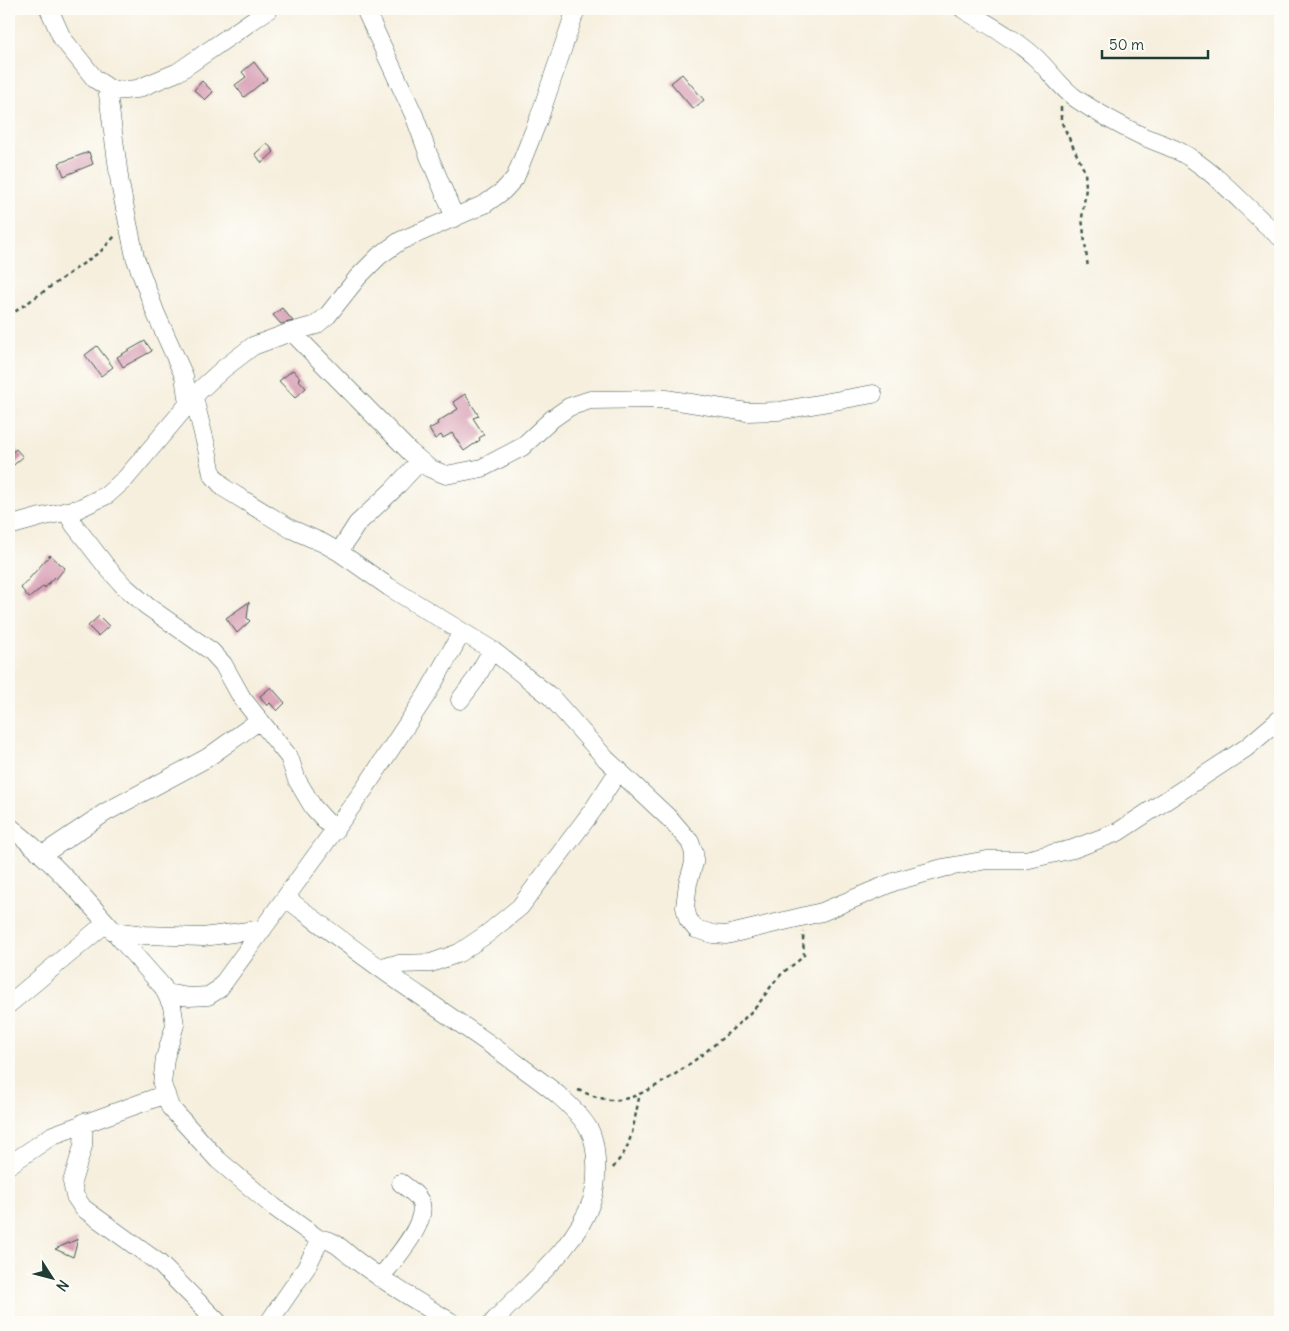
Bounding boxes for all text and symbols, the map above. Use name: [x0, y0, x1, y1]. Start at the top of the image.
scale bar: [1102, 28, 1208, 60]
text: 50 m: [1109, 35, 1144, 54]
north arrow: [28, 1254, 78, 1304]
text: N: [52, 1276, 73, 1295]

